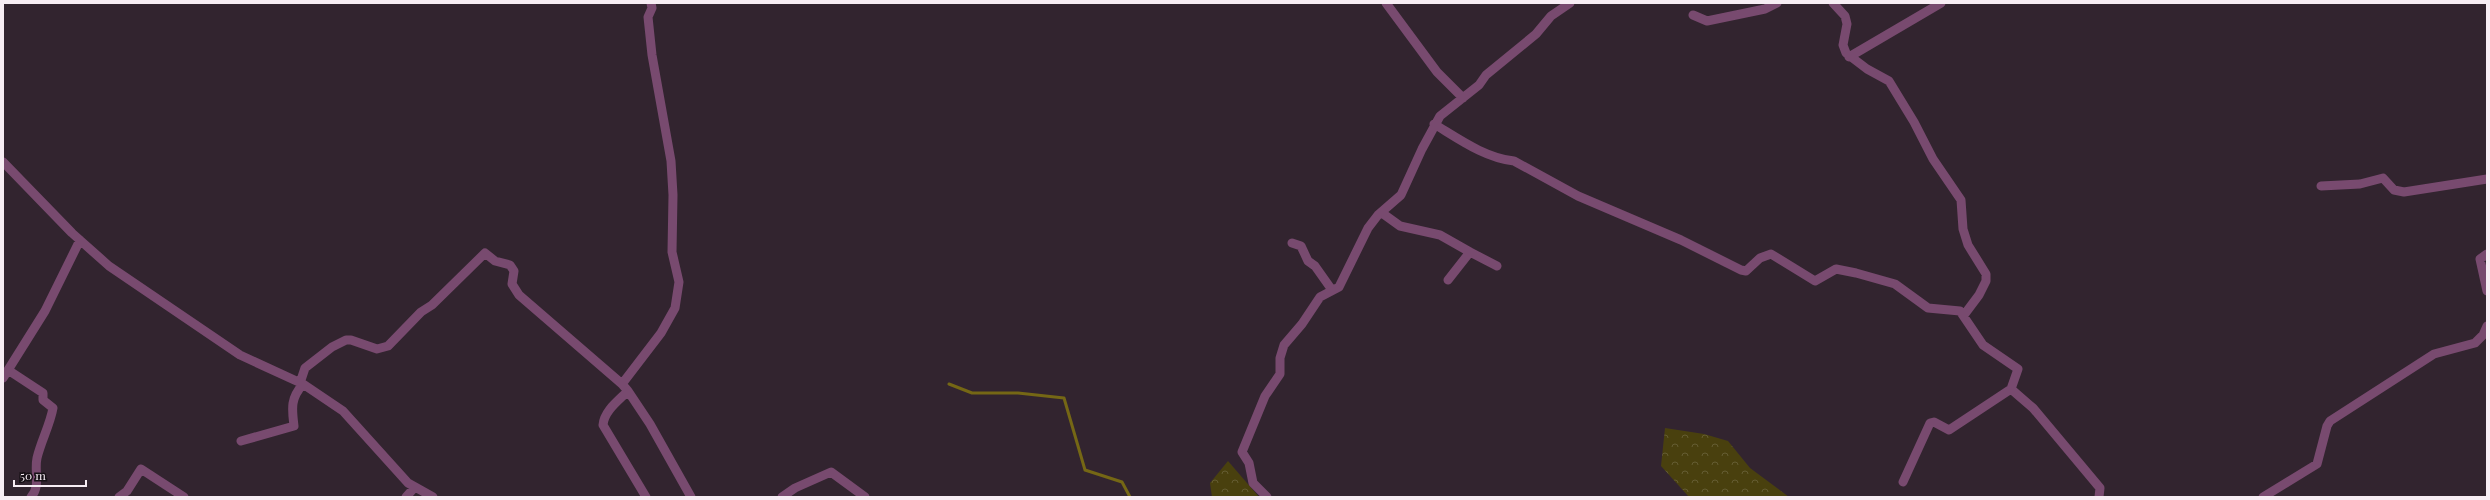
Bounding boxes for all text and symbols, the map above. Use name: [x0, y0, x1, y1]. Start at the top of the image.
scale bar: [14, 462, 86, 488]
text: 50 m: [20, 467, 46, 483]

